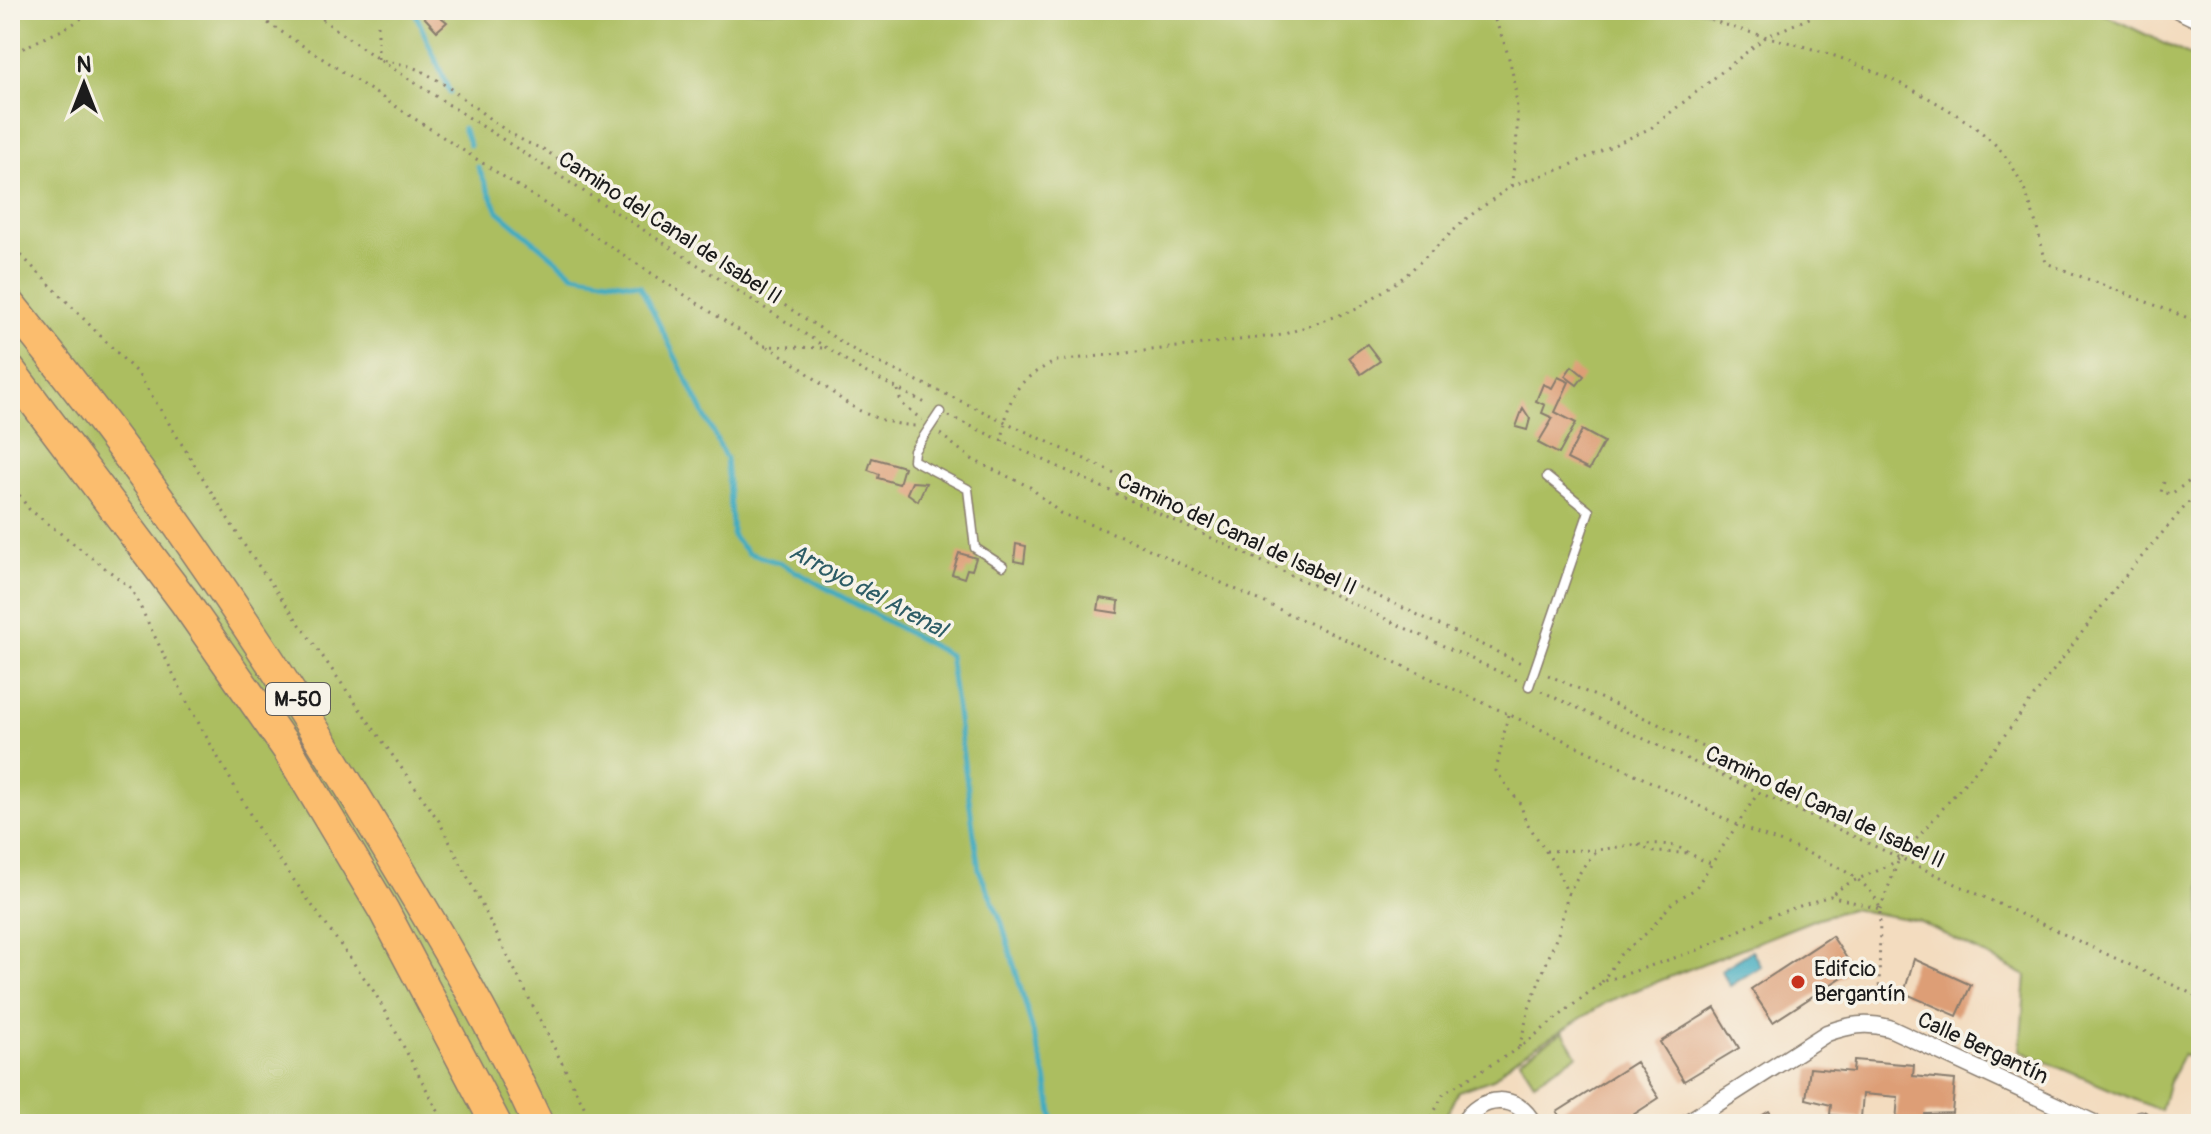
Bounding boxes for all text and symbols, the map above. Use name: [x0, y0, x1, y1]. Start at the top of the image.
north arrow: [44, 44, 124, 124]
text: N: [77, 51, 92, 79]
street label: Camino del Canal de Isabel II: [553, 145, 787, 311]
street label: Camino del Canal de Isabel II: [1113, 466, 1361, 602]
water label: Arroyo del Arenal: [785, 537, 953, 646]
road number: M-50: [266, 683, 330, 715]
street label: Camino del Canal de Isabel II: [1701, 739, 1949, 875]
place label: Edifcio Bergantín: [1814, 955, 1906, 1008]
marker: Edifcio Bergantín: [1789, 973, 1807, 991]
street label: Calle Bergantín: [1913, 1005, 2053, 1091]

